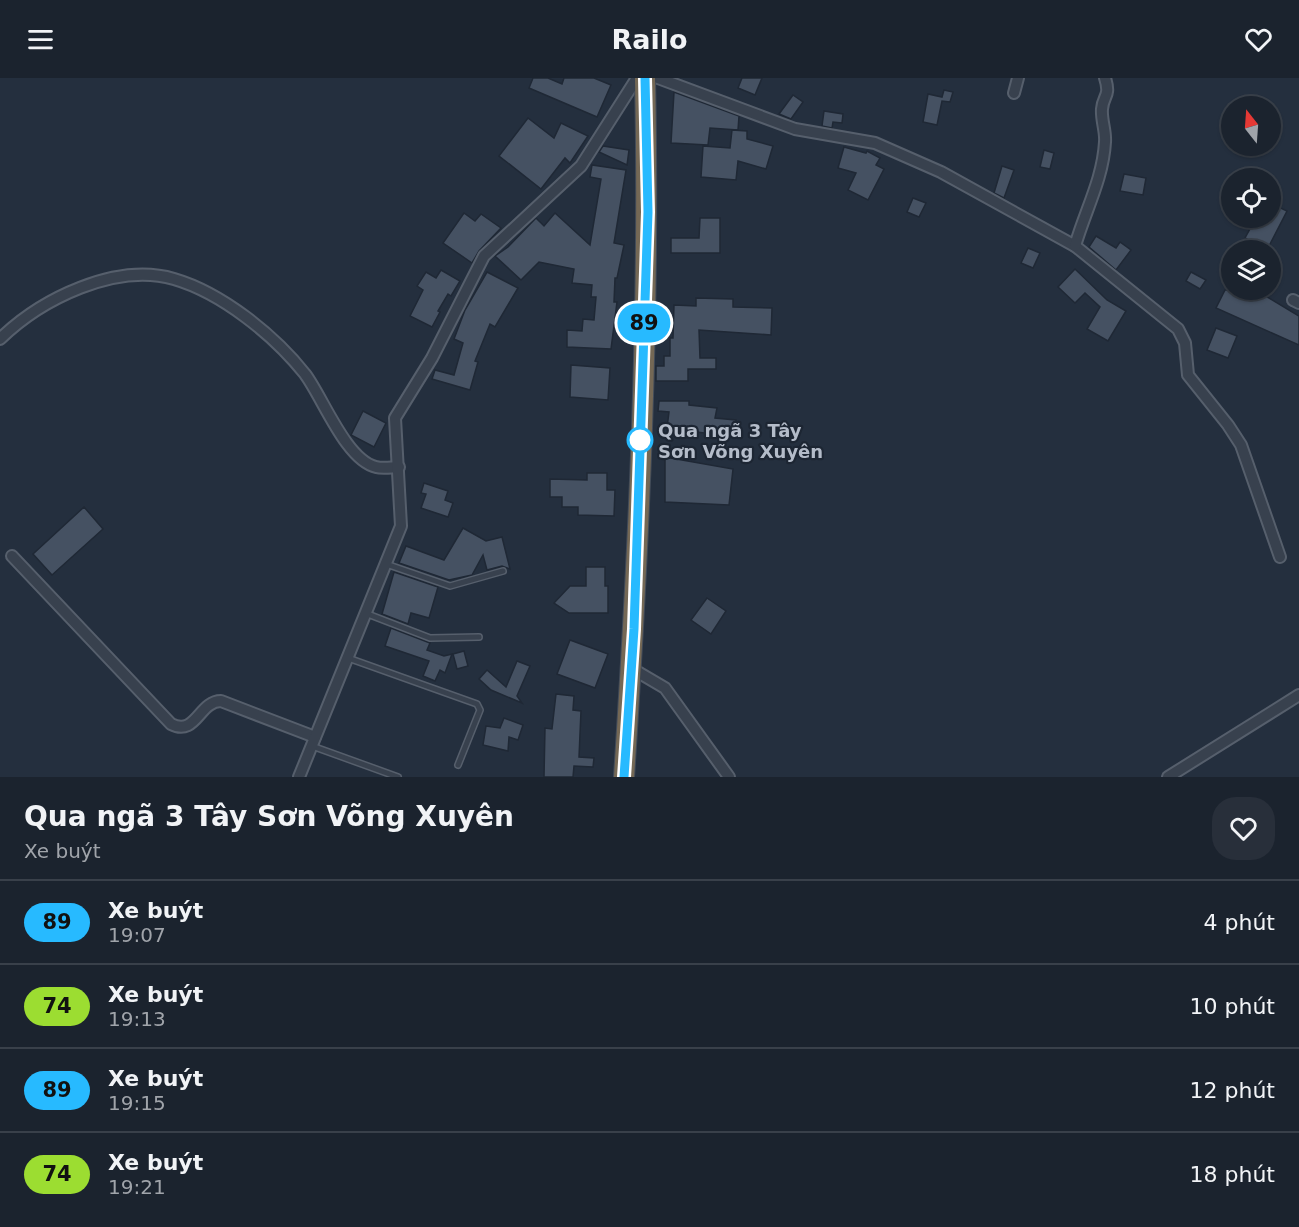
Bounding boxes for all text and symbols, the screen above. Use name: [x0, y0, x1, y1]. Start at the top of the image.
icon: menu: [24, 23, 57, 56]
icon: heart: [1242, 23, 1275, 56]
text: Railo: [611, 24, 688, 55]
north arrow: [1221, 96, 1281, 156]
map controls: [1221, 96, 1281, 300]
button: locate: [1221, 168, 1281, 228]
button: layers: [1221, 240, 1281, 300]
line badge: 89: [617, 304, 671, 342]
text: 89: [629, 311, 659, 335]
place label: Qua ngã 3 Tây Sơn Võng Xuyên: [658, 420, 823, 462]
marker: Qua ngã 3 Tây Sơn Võng Xuyên: [627, 427, 653, 453]
button: heart: [1212, 797, 1275, 860]
text: Qua ngã 3 Tây Sơn Võng Xuyên: [24, 800, 514, 833]
text: Xe buýt: [24, 839, 101, 863]
text: Xe buýt: [108, 898, 203, 923]
text: 89: [42, 910, 72, 934]
text: 4 phút: [1204, 910, 1275, 935]
text: 19:07: [108, 923, 166, 947]
text: Xe buýt: [108, 982, 203, 1007]
text: 74: [42, 994, 72, 1018]
text: 10 phút: [1190, 994, 1275, 1019]
text: 19:13: [108, 1007, 166, 1031]
text: Xe buýt: [108, 1066, 203, 1091]
text: 89: [42, 1078, 72, 1102]
text: 12 phút: [1190, 1078, 1275, 1103]
text: 19:15: [108, 1091, 166, 1115]
text: Xe buýt: [108, 1150, 203, 1175]
text: 74: [42, 1162, 72, 1186]
text: 18 phút: [1190, 1162, 1275, 1187]
text: 19:21: [108, 1175, 166, 1199]

